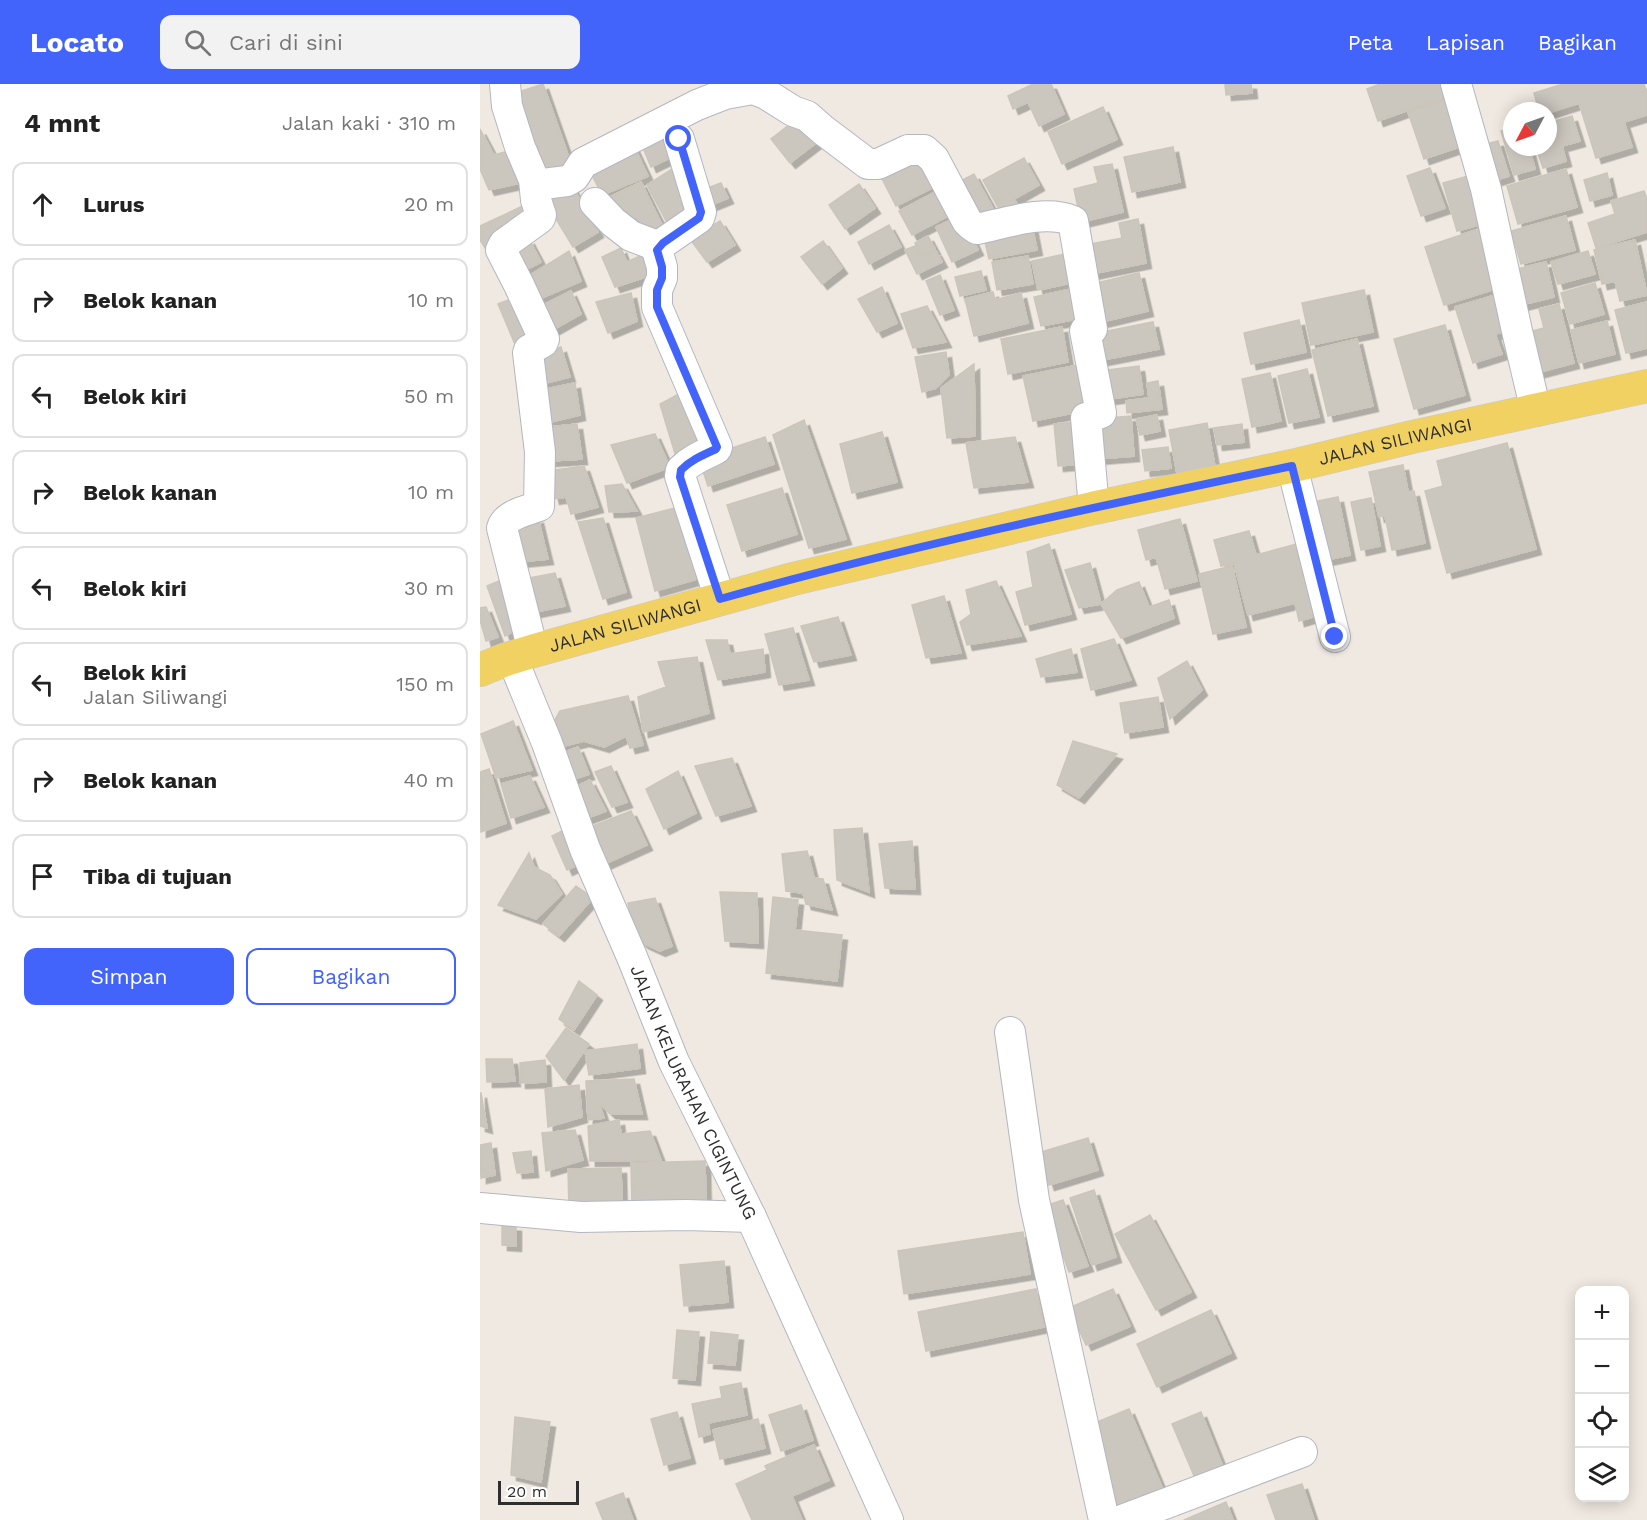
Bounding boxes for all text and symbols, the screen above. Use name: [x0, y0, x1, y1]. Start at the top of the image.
search box: [160, 15, 580, 69]
text: Locato: [30, 26, 124, 59]
icon: search: [181, 26, 214, 59]
text: Cari di sini: [229, 30, 343, 55]
text: Peta: [1348, 30, 1393, 55]
text: Lapisan: [1426, 30, 1505, 55]
text: Bagikan: [1538, 30, 1617, 55]
north arrow: [1503, 102, 1557, 156]
text: 4 mnt: [24, 108, 100, 138]
text: Jalan kaki · 310 m: [282, 111, 456, 135]
route start: [665, 125, 691, 151]
icon: ahead: [26, 188, 59, 221]
text: Lurus: [83, 192, 145, 217]
text: 20 m: [404, 192, 454, 216]
icon: right: [26, 284, 59, 317]
text: Belok kanan: [83, 288, 217, 313]
text: 10 m: [408, 288, 454, 312]
icon: left: [26, 380, 59, 413]
text: Belok kiri: [83, 384, 187, 409]
text: 50 m: [404, 384, 454, 408]
street label: JALAN SILIWANGI: [1316, 413, 1474, 469]
icon: right: [26, 476, 59, 509]
text: Belok kanan: [83, 480, 217, 505]
text: 10 m: [408, 480, 454, 504]
icon: left: [26, 572, 59, 605]
text: Belok kiri: [83, 576, 187, 601]
text: 30 m: [404, 576, 454, 600]
street label: JALAN SILIWANGI: [547, 594, 703, 656]
route end: [1321, 623, 1347, 649]
text: Belok kiri: [83, 660, 187, 685]
icon: left: [26, 668, 59, 701]
text: 150 m: [396, 672, 454, 696]
text: Jalan Siliwangi: [83, 685, 228, 709]
icon: right: [26, 764, 59, 797]
text: Belok kanan: [83, 768, 217, 793]
text: 40 m: [403, 768, 454, 792]
icon: arrive: [26, 860, 59, 893]
text: Tiba di tujuan: [83, 864, 232, 889]
button: Simpan: [24, 948, 234, 1005]
button: Bagikan: [246, 948, 456, 1005]
street label: JALAN KELURAHAN CIGINTUNG: [626, 962, 761, 1223]
map controls: [1575, 1286, 1629, 1502]
button: +: [1575, 1286, 1629, 1340]
button: −: [1575, 1340, 1629, 1394]
button: locate: [1575, 1394, 1629, 1448]
button: layers: [1575, 1448, 1629, 1502]
scale bar: [498, 1478, 579, 1506]
text: 20 m: [507, 1482, 547, 1501]

